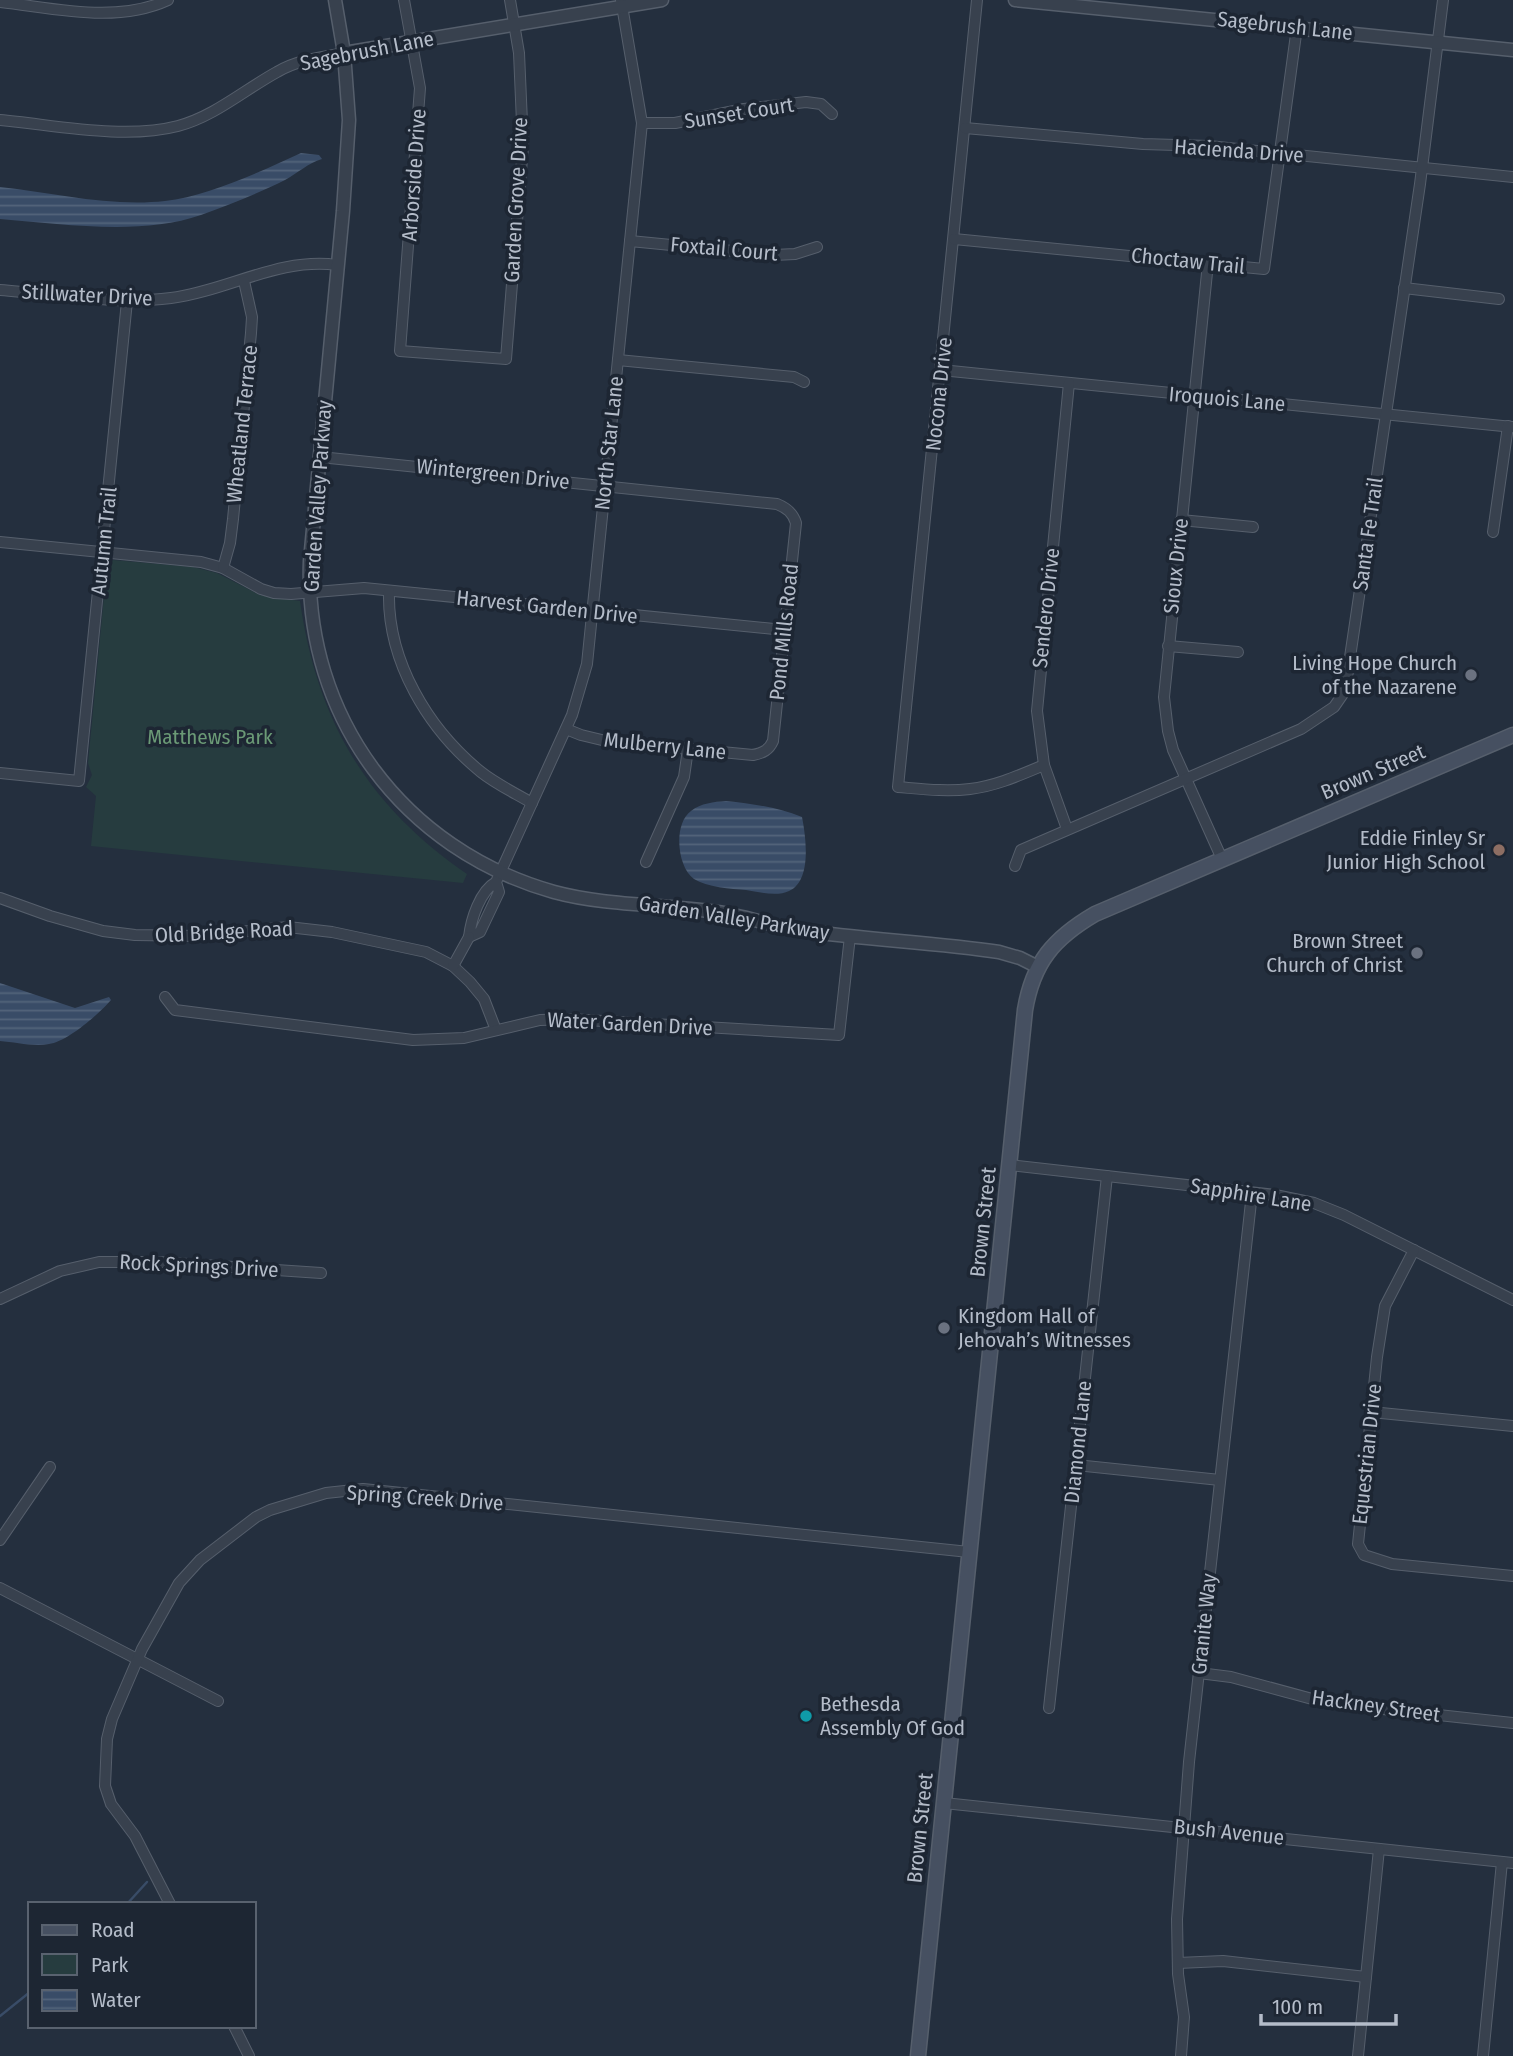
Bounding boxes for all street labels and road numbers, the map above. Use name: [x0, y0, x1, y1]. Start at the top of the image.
street label: Sagebrush Lane: [1216, 6, 1354, 46]
street label: Sagebrush Lane: [298, 25, 436, 77]
street label: Sunset Court: [683, 92, 796, 134]
street label: Arborside Drive: [396, 108, 432, 242]
street label: Garden Grove Drive: [499, 117, 533, 283]
street label: Hacienda Drive: [1173, 134, 1305, 168]
street label: Foxtail Court: [669, 231, 779, 267]
street label: Choctaw Trail: [1130, 242, 1247, 280]
street label: Stillwater Drive: [21, 279, 153, 311]
street label: Nocona Drive: [920, 336, 958, 452]
street label: Wheatland Terrace: [221, 344, 263, 504]
street label: North Star Lane: [589, 375, 629, 511]
street label: Iroquois Lane: [1168, 381, 1286, 417]
street label: Garden Valley Parkway: [298, 399, 338, 593]
street label: Wintergreen Drive: [415, 453, 571, 495]
street label: Santa Fe Trail: [1347, 475, 1389, 592]
street label: Autumn Trail: [85, 485, 123, 597]
street label: Sioux Drive: [1158, 517, 1194, 615]
street label: Sendero Drive: [1027, 547, 1065, 669]
street label: Pond Mills Road: [764, 562, 804, 702]
street label: Harvest Garden Drive: [455, 585, 639, 629]
street label: Mulberry Lane: [603, 727, 727, 765]
street label: Brown Street: [1317, 738, 1429, 806]
street label: Garden Valley Parkway: [637, 890, 832, 946]
street label: Old Bridge Road: [154, 915, 294, 949]
street label: Water Garden Drive: [547, 1007, 713, 1041]
street label: Brown Street: [964, 1165, 1002, 1278]
street label: Sapphire Lane: [1189, 1173, 1313, 1217]
street label: Rock Springs Drive: [119, 1249, 279, 1283]
street label: Diamond Lane: [1059, 1379, 1097, 1505]
street label: Equestrian Drive: [1347, 1382, 1387, 1526]
street label: Spring Creek Drive: [346, 1480, 504, 1516]
street label: Granite Way: [1186, 1571, 1222, 1676]
street label: Hackney Street: [1310, 1684, 1442, 1728]
street label: Brown Street: [901, 1771, 939, 1884]
street label: Bush Avenue: [1173, 1813, 1285, 1851]

